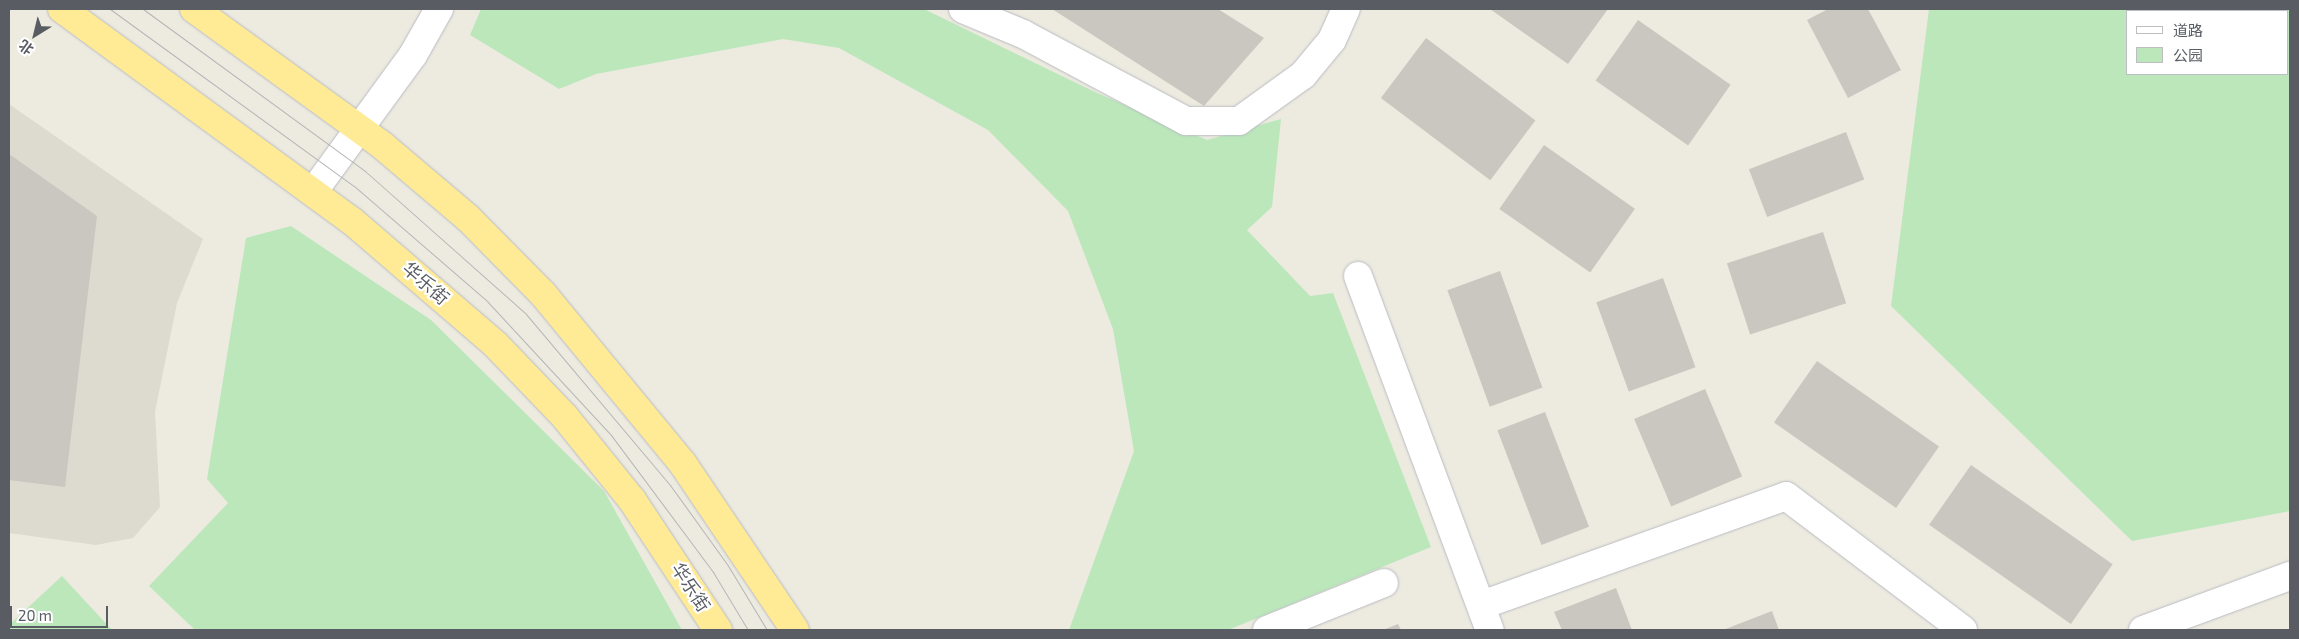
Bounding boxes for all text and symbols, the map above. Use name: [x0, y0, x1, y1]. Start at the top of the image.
north arrow: [10, 10, 60, 60]
legend: [2126, 10, 2289, 75]
text: 道路: [2173, 21, 2203, 39]
text: 北: [15, 37, 37, 59]
text: 公园: [2173, 46, 2203, 64]
street label: 华乐街: [399, 257, 453, 309]
street label: 华乐街: [667, 558, 715, 616]
scale bar: [12, 596, 110, 628]
text: 20 m: [18, 606, 52, 624]

